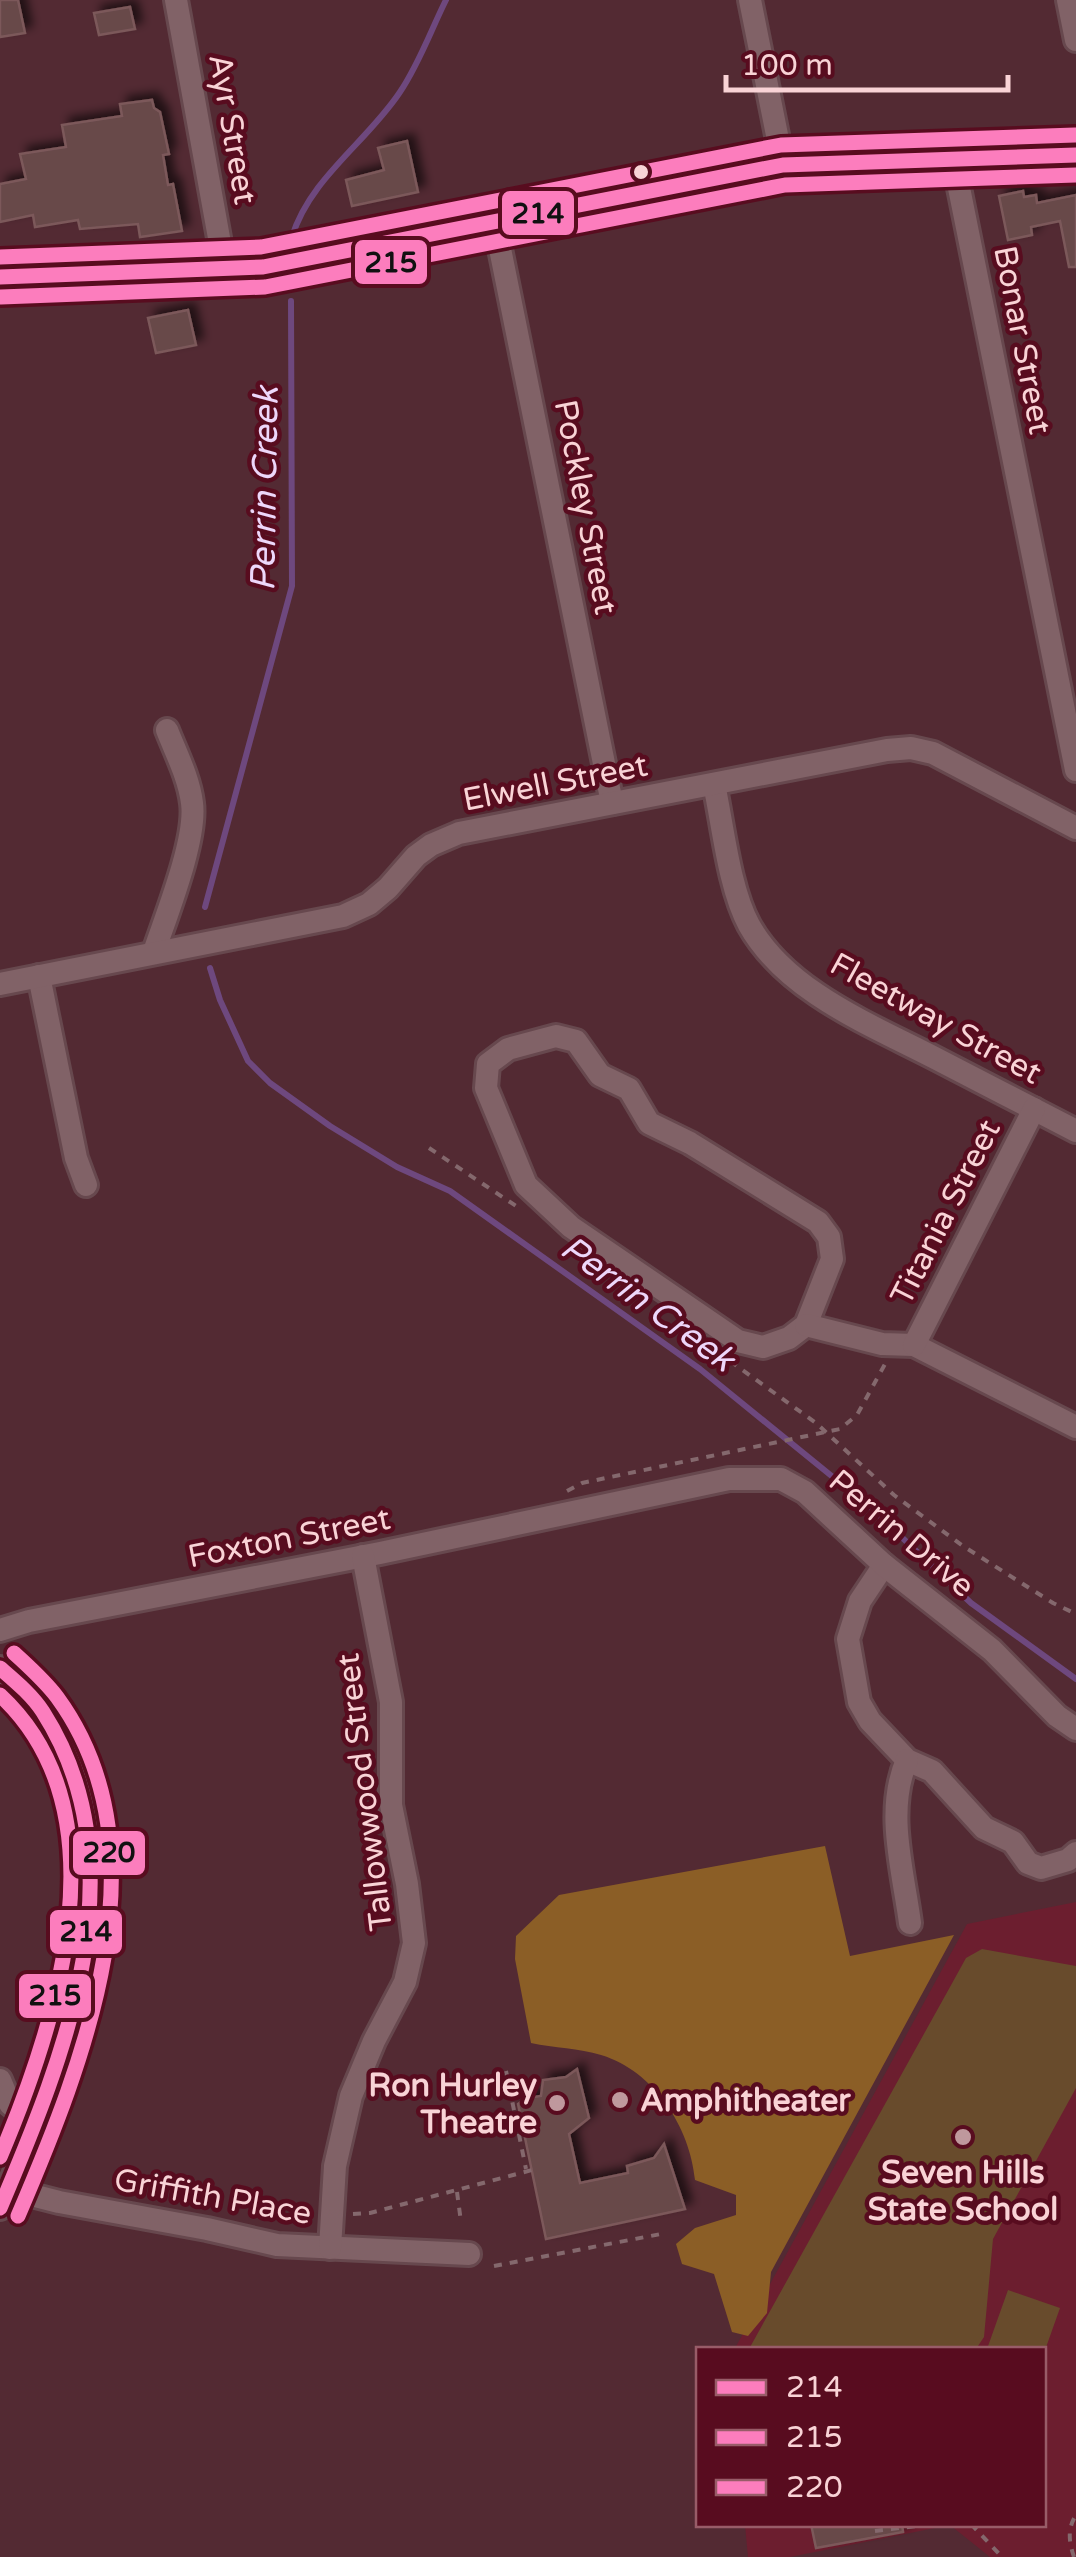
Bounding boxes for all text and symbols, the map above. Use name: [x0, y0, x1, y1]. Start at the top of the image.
scale bar: [726, 30, 1008, 92]
text: 100 m: [741, 47, 833, 84]
street label: Ayr Street: [200, 51, 264, 207]
unlabelled marker: [631, 162, 651, 182]
line badge: 214: [500, 189, 576, 237]
text: 214: [512, 197, 565, 231]
line badge: 215: [353, 238, 429, 286]
street label: Bonar Street: [985, 243, 1059, 438]
text: 215: [365, 246, 417, 280]
water label: Perrin Creek: [242, 384, 288, 592]
street label: Pockley Street: [546, 397, 624, 618]
street label: Elwell Street: [460, 746, 651, 820]
street label: Fleetway Street: [823, 945, 1048, 1093]
street label: Titania Street: [883, 1114, 1009, 1311]
water label: Perrin Creek: [552, 1227, 745, 1383]
street label: Perrin Drive: [821, 1462, 982, 1606]
street label: Foxton Street: [185, 1500, 394, 1576]
street label: Tallowwood Street: [329, 1651, 401, 1933]
line badge: 220: [71, 1829, 147, 1877]
text: 220: [83, 1836, 135, 1870]
line badge: 214: [48, 1908, 124, 1956]
text: 214: [60, 1915, 113, 1949]
line badge: 215: [17, 1972, 93, 2020]
text: 215: [29, 1979, 81, 2013]
place label: Ron Hurley Theatre: [368, 2067, 537, 2142]
place label: Amphitheater: [640, 2082, 851, 2120]
marker: Amphitheater: [609, 2089, 631, 2111]
marker: Ron Hurley Theatre: [546, 2092, 568, 2114]
marker: Seven Hills State School: [952, 2126, 974, 2148]
place label: Seven Hills State School: [868, 2154, 1058, 2229]
street label: Griffith Place: [111, 2161, 314, 2233]
legend: [696, 2347, 1046, 2527]
text: 214: [786, 2369, 843, 2406]
text: 215: [786, 2419, 843, 2456]
text: 220: [786, 2469, 843, 2506]

